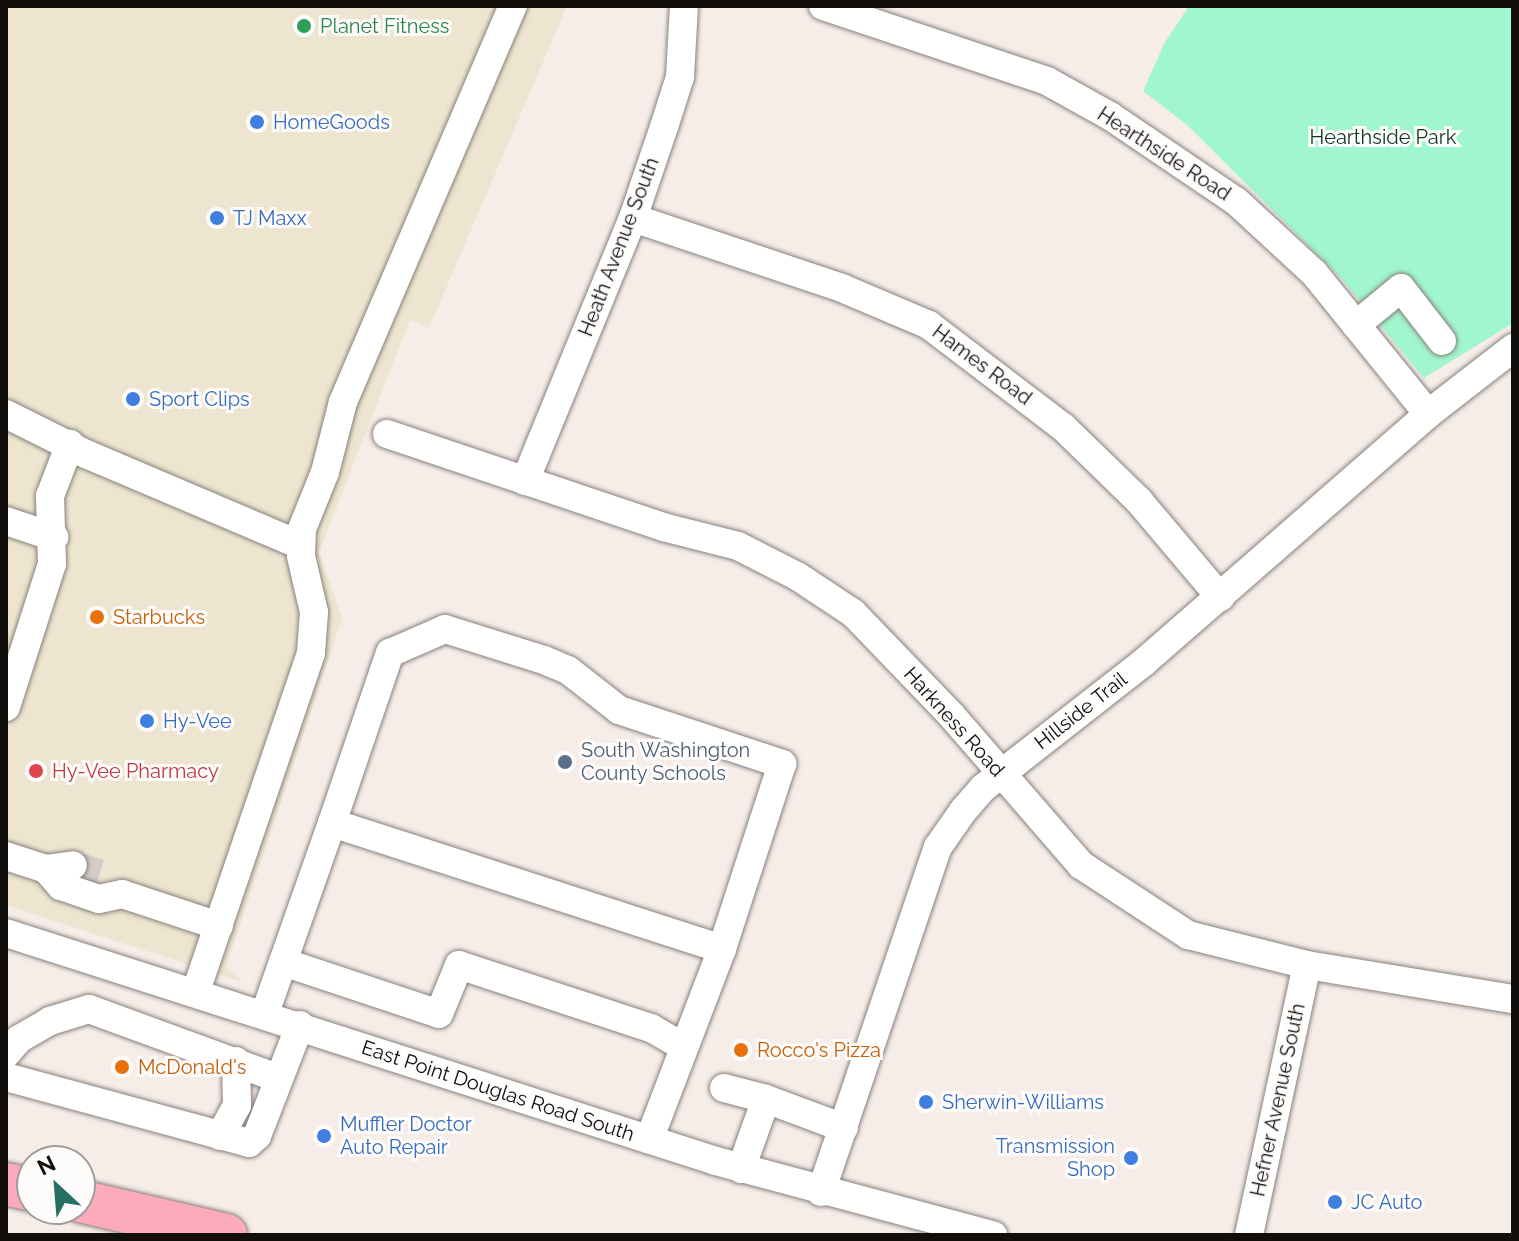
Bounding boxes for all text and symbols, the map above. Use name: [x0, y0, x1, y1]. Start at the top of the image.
place label: Planet Fitness: [320, 14, 449, 38]
marker: Planet Fitness: [295, 17, 313, 35]
street label: Hearthside Road: [1093, 102, 1235, 206]
place label: HomeGoods: [273, 110, 390, 134]
marker: HomeGoods: [248, 113, 266, 131]
park label: Hearthside Park: [1310, 125, 1456, 149]
street label: Heath Avenue South: [574, 154, 664, 340]
place label: TJ Maxx: [233, 206, 306, 230]
marker: TJ Maxx: [208, 209, 226, 227]
street label: Hames Road: [927, 320, 1037, 410]
place label: Sport Clips: [149, 387, 250, 411]
marker: Sport Clips: [124, 390, 142, 408]
place label: Starbucks: [113, 605, 205, 629]
marker: Starbucks: [88, 608, 106, 626]
street label: Harkness Road: [899, 662, 1009, 782]
street label: Hillside Trail: [1030, 667, 1132, 755]
place label: Hy-Vee: [163, 709, 232, 733]
marker: Hy-Vee: [138, 712, 156, 730]
place label: South Washington County Schools: [581, 738, 751, 785]
marker: South Washington County Schools: [556, 753, 574, 771]
place label: Hy-Vee Pharmacy: [52, 759, 219, 783]
marker: Hy-Vee Pharmacy: [27, 762, 45, 780]
street label: Hefner Avenue South: [1246, 1001, 1310, 1199]
street label: East Point Douglas Road South: [359, 1036, 637, 1146]
place label: Rocco's Pizza: [757, 1038, 881, 1062]
marker: Rocco's Pizza: [732, 1041, 750, 1059]
place label: McDonald's: [138, 1055, 246, 1079]
marker: McDonald's: [113, 1058, 131, 1076]
place label: Sherwin-Williams: [942, 1090, 1104, 1114]
marker: Sherwin-Williams: [917, 1093, 935, 1111]
place label: Muffler Doctor Auto Repair: [340, 1112, 472, 1159]
marker: Muffler Doctor Auto Repair: [315, 1127, 333, 1145]
place label: Transmission Shop: [995, 1134, 1115, 1181]
north arrow: [16, 1145, 96, 1225]
marker: Transmission Shop: [1122, 1149, 1140, 1167]
text: N: [33, 1150, 60, 1181]
place label: JC Auto: [1351, 1190, 1423, 1214]
marker: JC Auto: [1326, 1193, 1344, 1211]

